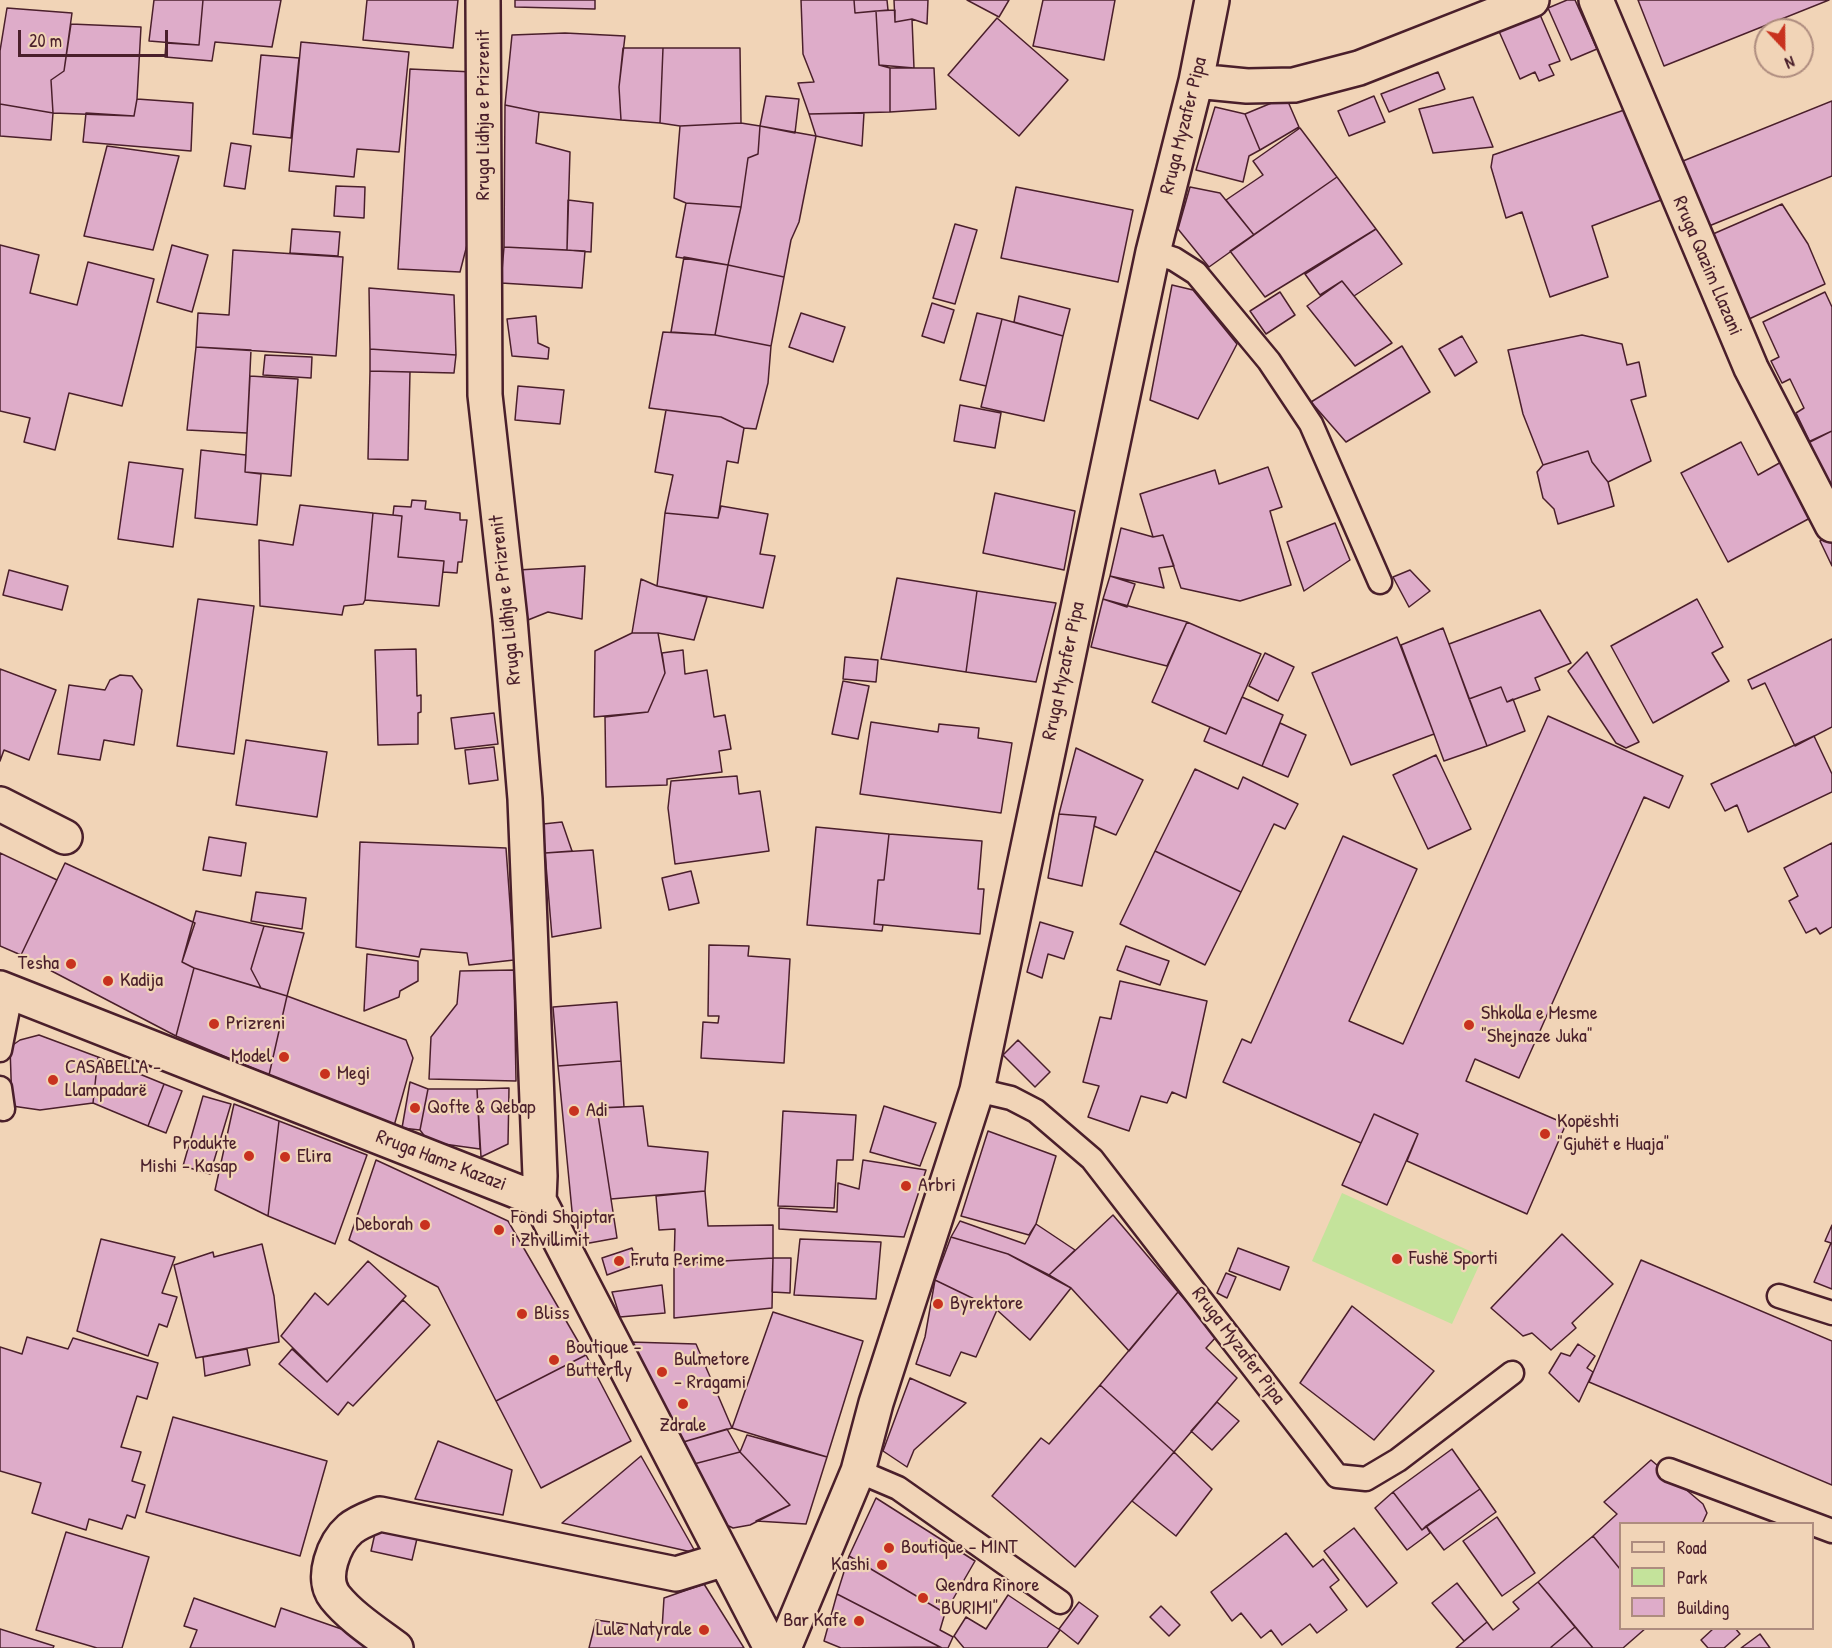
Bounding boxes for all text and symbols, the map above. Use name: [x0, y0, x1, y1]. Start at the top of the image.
scale bar: [21, 18, 171, 56]
north arrow: [1754, 18, 1814, 78]
text: 20 m: [29, 28, 62, 53]
street label: Rruga Lidhja e Prizrenit: [472, 30, 496, 200]
text: N: [1782, 51, 1798, 75]
street label: Rruga Myzafer Pipa: [1155, 55, 1213, 197]
street label: Rruga Qazim Llazani: [1667, 193, 1747, 339]
street label: Rruga Lidhja e Prizrenit: [485, 514, 527, 686]
street label: Rruga Myzafer Pipa: [1038, 600, 1090, 742]
place label: Tesha: [18, 952, 59, 976]
marker: Tesha: [64, 957, 78, 971]
place label: Kadija: [120, 969, 163, 993]
marker: Kadija: [101, 974, 115, 988]
place label: Shkolla e Mesme "Shejnaze Juka": [1481, 1002, 1598, 1049]
place label: Prizreni: [226, 1012, 286, 1036]
marker: Prizreni: [207, 1017, 221, 1031]
marker: Shkolla e Mesme "Shejnaze Juka": [1462, 1018, 1476, 1032]
place label: Model: [231, 1045, 272, 1069]
marker: Model: [277, 1050, 291, 1064]
place label: CASABELLA - Llampadarë: [65, 1056, 161, 1103]
place label: Megi: [337, 1062, 370, 1086]
marker: Megi: [318, 1067, 332, 1081]
marker: CASABELLA - Llampadarë: [46, 1073, 60, 1087]
place label: Qofte & Qebap: [427, 1096, 536, 1120]
place label: Adi: [586, 1099, 608, 1123]
marker: Qofte & Qebap: [408, 1101, 422, 1115]
marker: Adi: [567, 1104, 581, 1118]
place label: Kopështi "Gjuhët e Huaja": [1557, 1110, 1670, 1157]
street label: Rruga Hamz Kazazi: [372, 1125, 510, 1197]
marker: Kopështi "Gjuhët e Huaja": [1538, 1127, 1552, 1141]
place label: Produkte Mishi - Kasap: [140, 1132, 237, 1179]
place label: Elira: [297, 1145, 331, 1169]
marker: Produkte Mishi - Kasap: [242, 1149, 256, 1163]
marker: Elira: [278, 1150, 292, 1164]
place label: Arbri: [918, 1174, 956, 1198]
marker: Arbri: [899, 1179, 913, 1193]
place label: Fondi Shqiptar i Zhvillimit: [511, 1206, 615, 1253]
place label: Deborah: [355, 1213, 413, 1237]
marker: Deborah: [418, 1218, 432, 1232]
marker: Fondi Shqiptar i Zhvillimit: [492, 1223, 506, 1237]
place label: Fushë Sporti: [1409, 1247, 1498, 1271]
place label: Fruta Perime: [631, 1249, 725, 1273]
marker: Fushë Sporti: [1390, 1252, 1404, 1266]
marker: Fruta Perime: [612, 1254, 626, 1268]
street label: Rruga Myzafer Pipa: [1186, 1283, 1290, 1409]
place label: Byrektore: [950, 1292, 1023, 1316]
marker: Byrektore: [931, 1297, 945, 1311]
place label: Bliss: [534, 1302, 569, 1326]
marker: Bliss: [515, 1307, 529, 1321]
place label: Boutique - Butterfly: [566, 1336, 641, 1383]
place label: Bulmetore - Rragami: [674, 1348, 750, 1395]
marker: Boutique - Butterfly: [547, 1353, 561, 1367]
marker: Bulmetore - Rragami: [655, 1365, 669, 1379]
marker: Zdrale: [676, 1397, 690, 1411]
place label: Zdrale: [660, 1414, 706, 1438]
legend: [1619, 1522, 1814, 1630]
text: Road: [1677, 1535, 1707, 1560]
place label: Boutique - MINT: [901, 1536, 1018, 1560]
marker: Boutique - MINT: [882, 1541, 896, 1555]
place label: Kashi: [831, 1553, 870, 1577]
marker: Kashi: [875, 1558, 889, 1572]
text: Park: [1677, 1565, 1707, 1590]
place label: Qendra Rinore "BURIMI": [935, 1574, 1039, 1621]
marker: Qendra Rinore "BURIMI": [916, 1591, 930, 1605]
text: Building: [1677, 1595, 1729, 1620]
place label: Bar Kafe: [783, 1609, 847, 1633]
marker: Bar Kafe: [852, 1614, 866, 1628]
place label: Lule Natyrale: [596, 1618, 692, 1642]
marker: Lule Natyrale: [697, 1623, 711, 1637]

